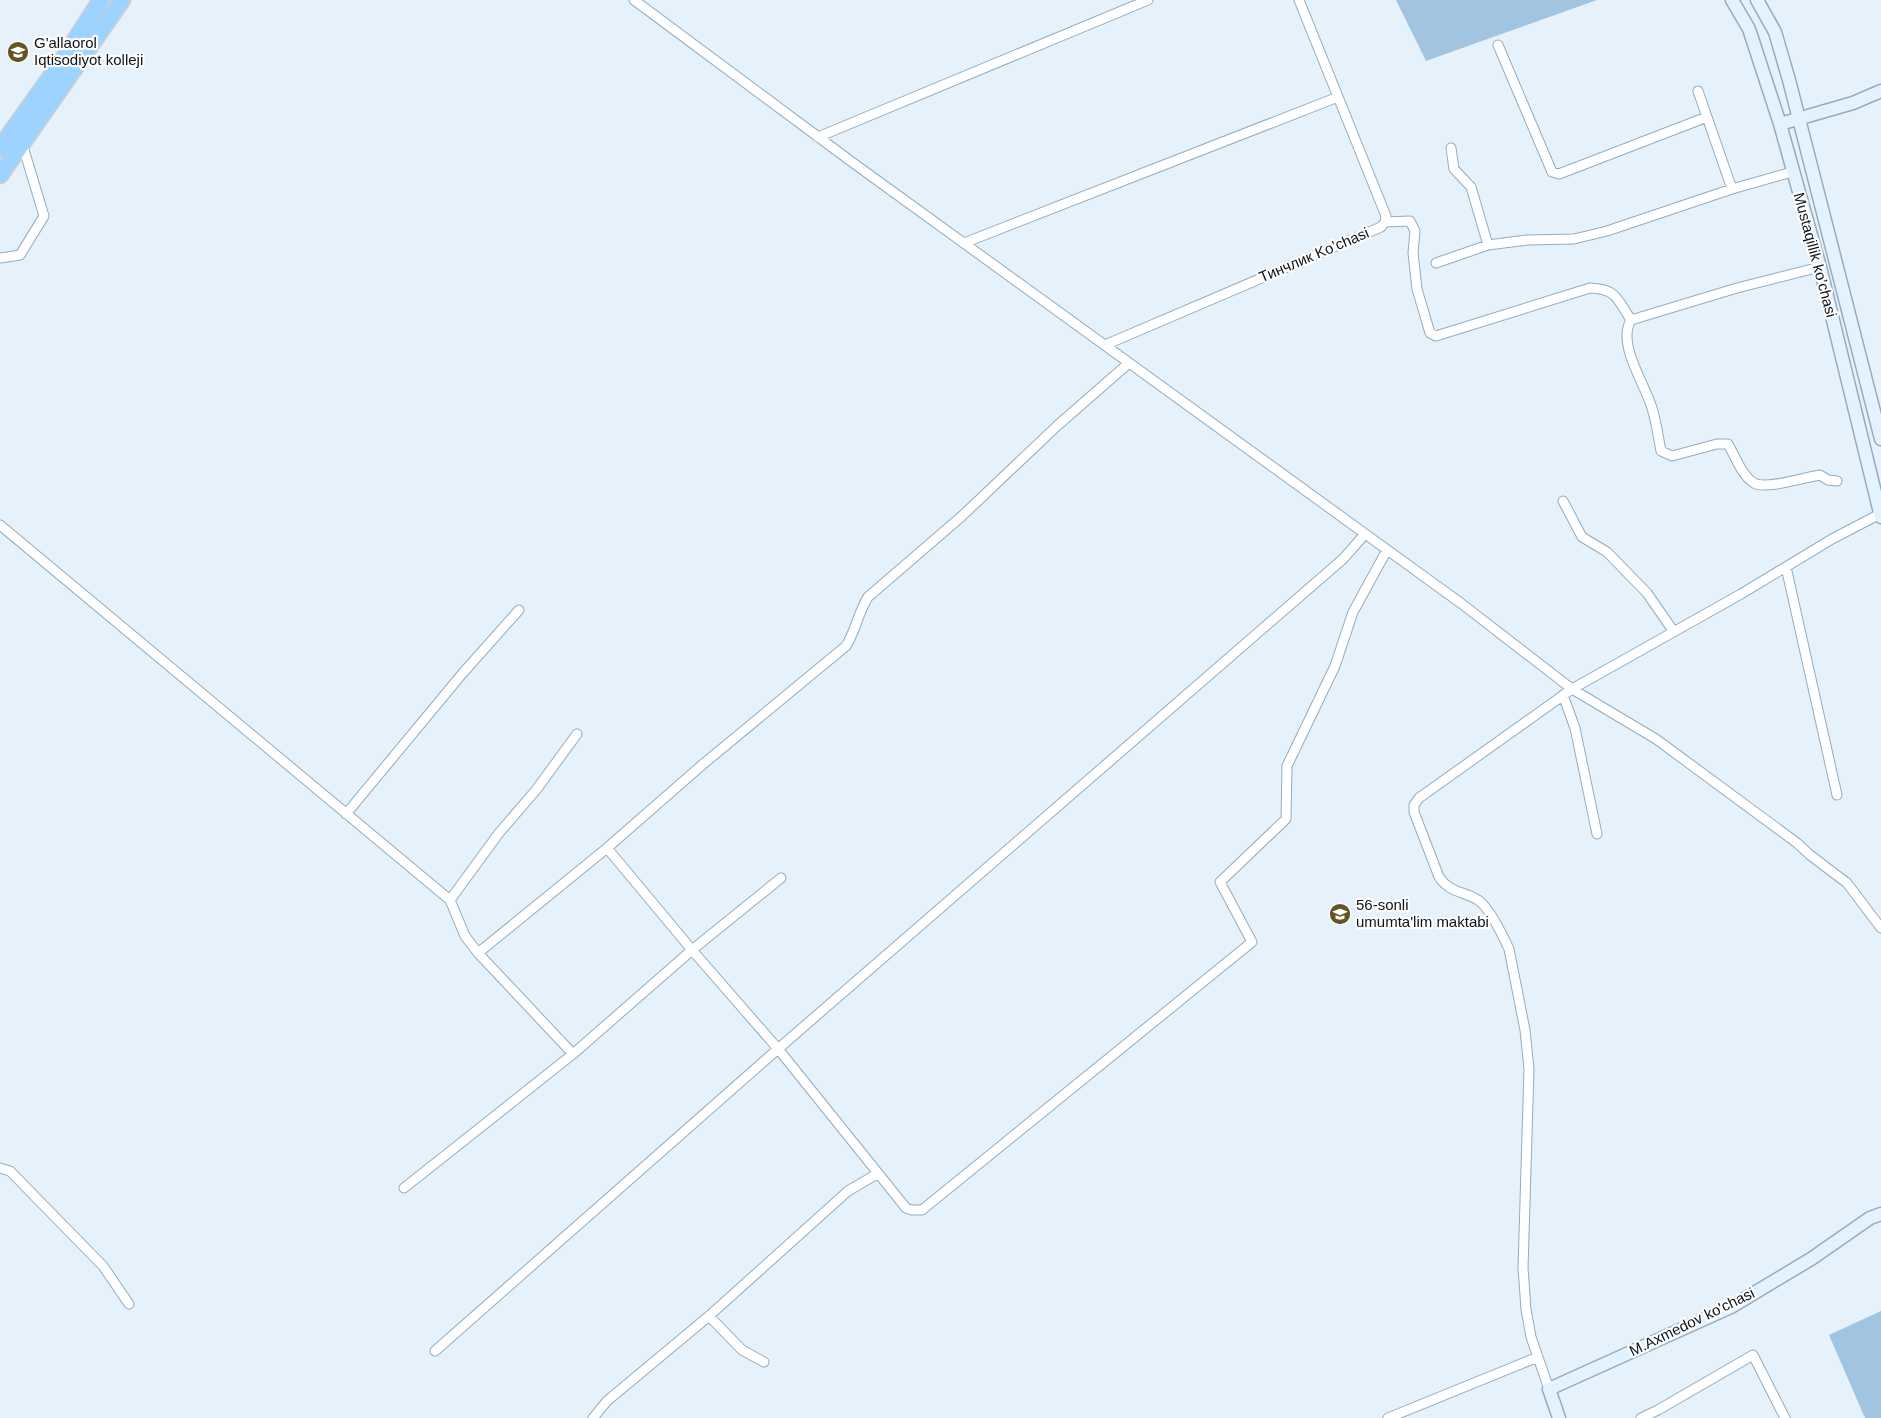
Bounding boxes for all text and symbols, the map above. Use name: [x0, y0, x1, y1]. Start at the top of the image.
place label: G'allaorol Iqtisodiyot kolleji: [34, 34, 143, 68]
school or university icon: G'allaorol Iqtisodiyot kolleji: [6, 40, 30, 64]
street label: Mustaqillik ko’chasi: [1791, 191, 1840, 319]
street label: Тинчлик Ko’chasi: [1256, 224, 1371, 285]
place label: 56-sonli umumta'lim maktabi: [1356, 896, 1489, 930]
school or university icon: 56-sonli umumta'lim maktabi: [1328, 902, 1352, 926]
street label: M.Axmedov ko'chasi: [1626, 1284, 1757, 1359]

